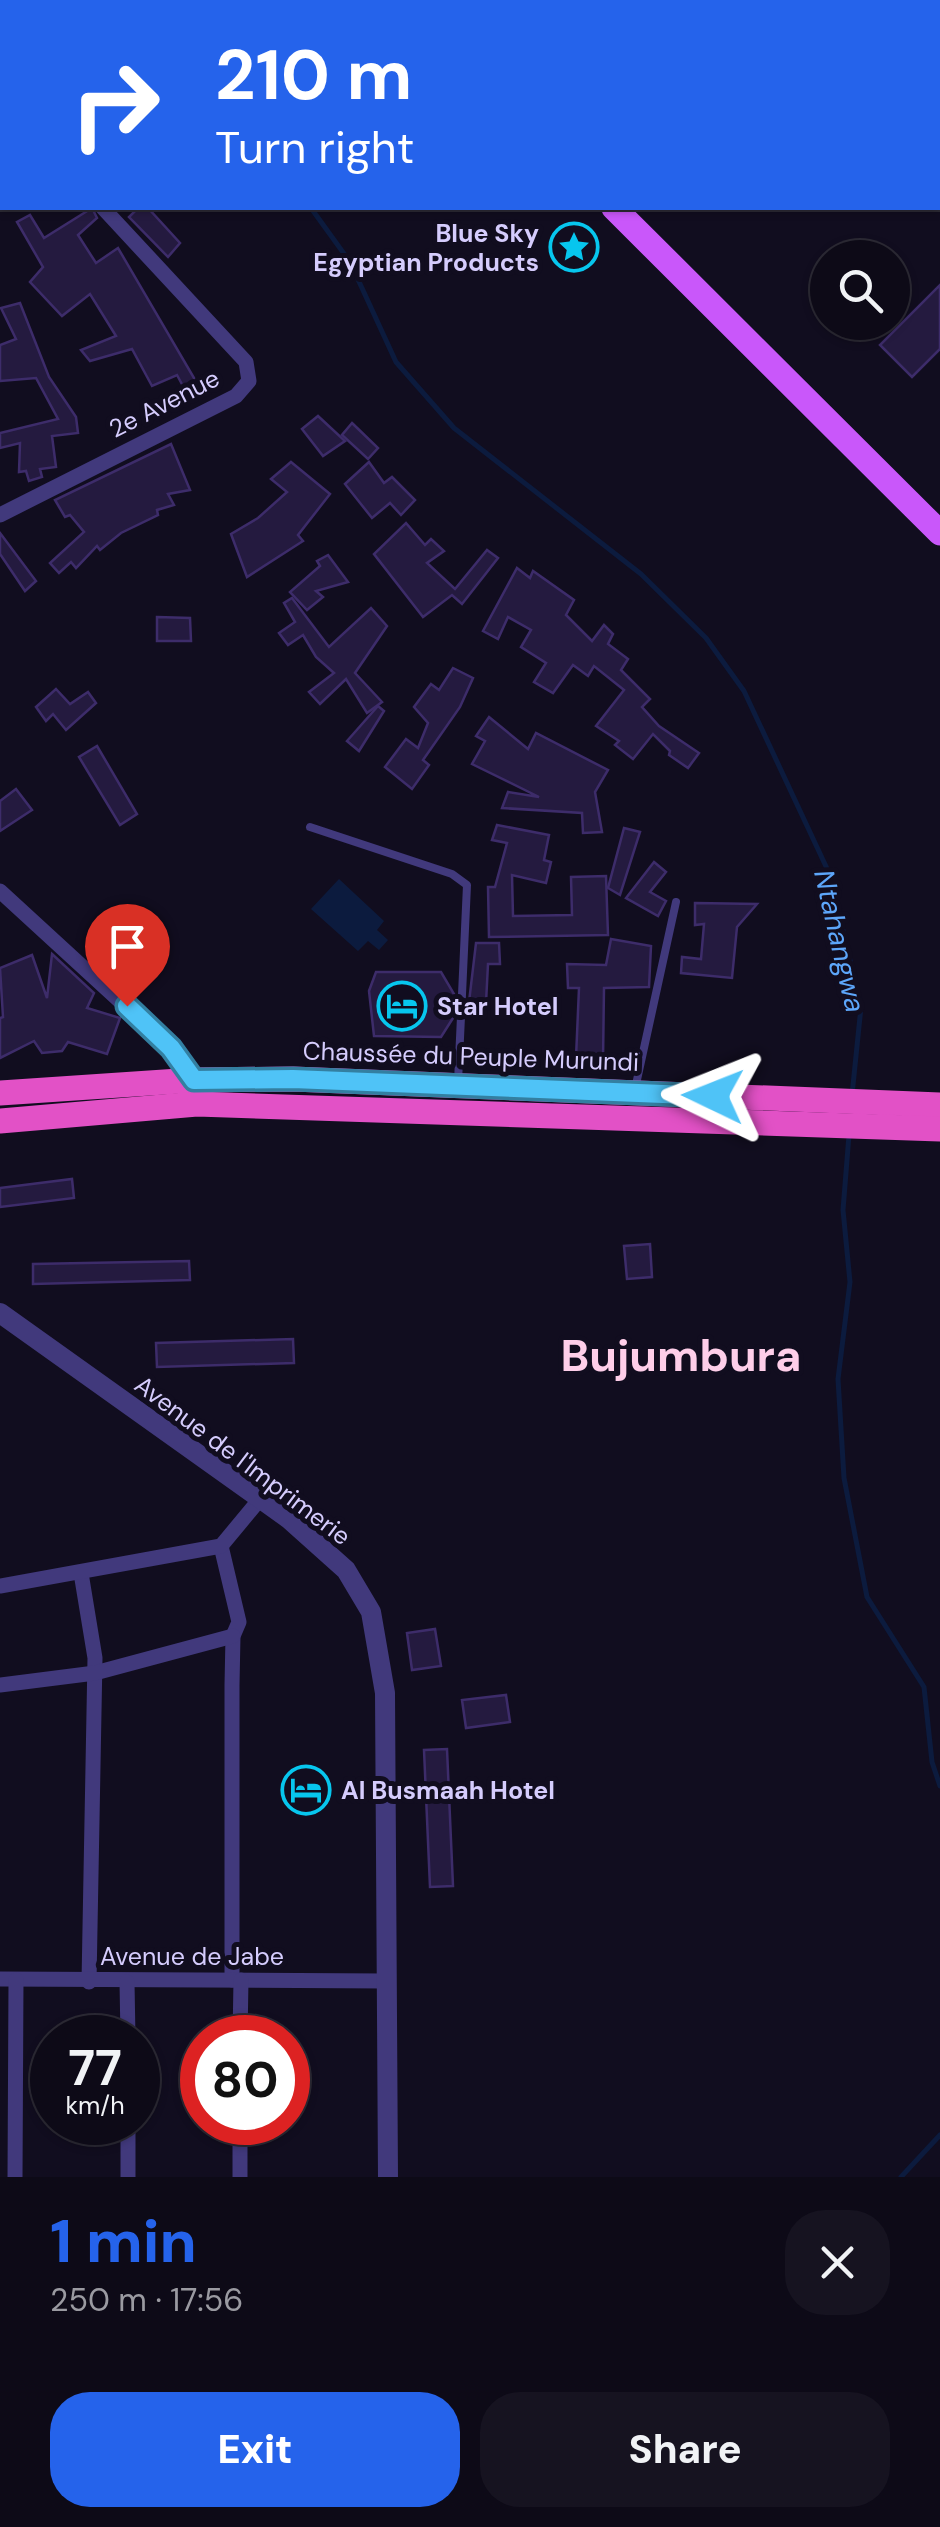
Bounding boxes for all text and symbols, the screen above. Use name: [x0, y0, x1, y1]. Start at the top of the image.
text: 210 m: [215, 30, 412, 121]
icon: right: [50, 40, 180, 170]
text: Turn right: [215, 118, 414, 177]
place label: Blue Sky Egyptian Products: [313, 217, 539, 279]
place icon: Blue Sky Egyptian Products: [548, 221, 600, 273]
map controls: [810, 240, 910, 340]
button: search: [810, 240, 910, 340]
street label: 2e Avenue: [103, 362, 225, 445]
water label: Ntahangwa: [805, 866, 874, 1016]
pin: [85, 904, 170, 1007]
icon: arrive: [100, 919, 155, 974]
hotel icon: Star Hotel: [376, 980, 428, 1032]
place label: Star Hotel: [437, 990, 559, 1023]
street label: Chaussée du Peuple Murundi: [302, 1034, 640, 1079]
position arrow: [661, 1044, 765, 1148]
district label: Bujumbura: [561, 1326, 801, 1385]
street label: Avenue de l'Imprimerie: [128, 1368, 358, 1553]
hotel icon: Al Busmaah Hotel: [280, 1764, 332, 1816]
place label: Al Busmaah Hotel: [341, 1774, 555, 1807]
street label: Avenue de Jabe: [100, 1940, 284, 1973]
speed limit sign: 80: [180, 2015, 310, 2145]
text: 77: [68, 2035, 122, 2101]
text: km/h: [65, 2089, 125, 2122]
text: 1 min: [50, 2202, 197, 2281]
button: close: [785, 2210, 890, 2315]
text: 250 m · 17:56: [50, 2279, 243, 2321]
button: Exit: [50, 2392, 460, 2507]
button: Share: [480, 2392, 890, 2507]

